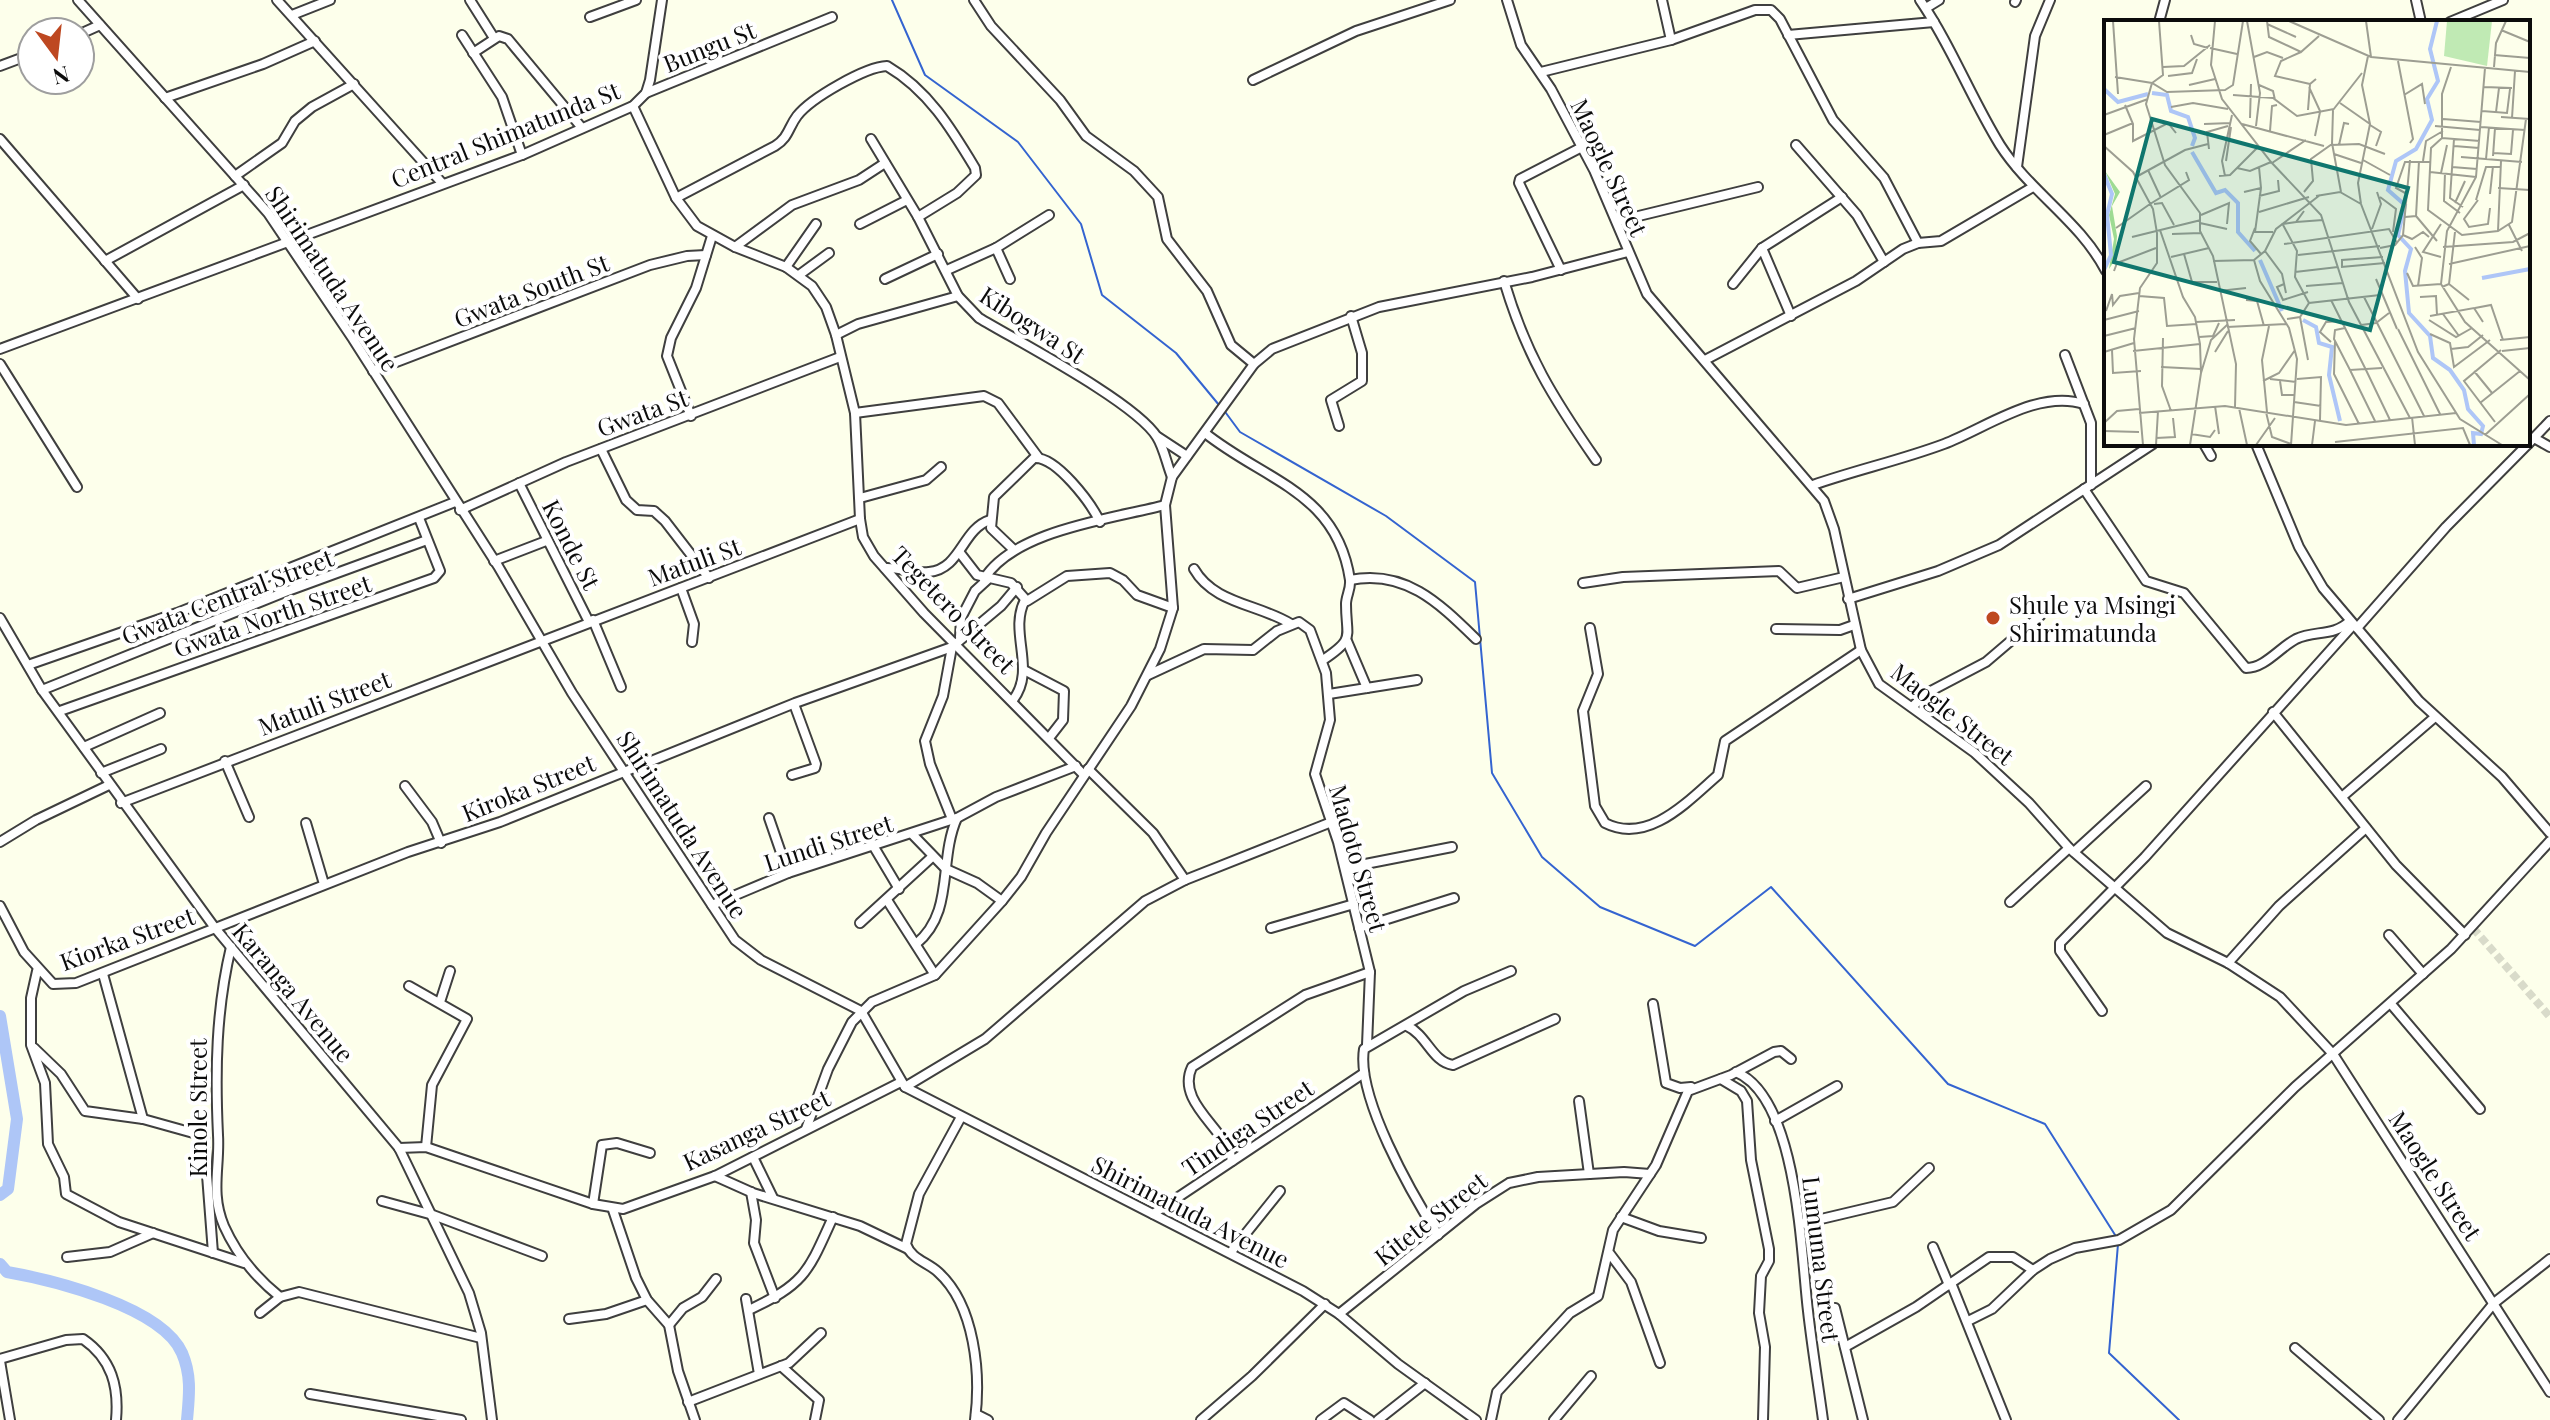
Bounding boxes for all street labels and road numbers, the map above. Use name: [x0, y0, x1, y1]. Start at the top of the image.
street label: Bungu St: [658, 13, 760, 79]
street label: Central Shimatunda St: [386, 73, 625, 195]
street label: Maogle Street: [1564, 93, 1656, 241]
street label: Shirimatuda Avenue: [259, 179, 407, 377]
street label: Gwata South St: [449, 246, 613, 334]
street label: Kibogwa St: [974, 278, 1092, 370]
street label: Gwata St: [592, 381, 692, 443]
street label: Konde St: [536, 494, 608, 595]
street label: Matuli St: [643, 529, 745, 593]
street label: Tegetero Street: [885, 539, 1023, 680]
street label: Gwata Central Street: [116, 541, 338, 651]
street label: Gwata North Street: [169, 566, 375, 664]
street label: Maogle Street: [1885, 655, 2021, 771]
street label: Matuli Street: [253, 662, 395, 742]
street label: Shirimatuda Avenue: [610, 724, 756, 924]
street label: Kiroka Street: [457, 746, 600, 828]
street label: Madoto Street: [1323, 781, 1395, 936]
street label: Lundi Street: [759, 806, 897, 878]
street label: Kiorka Street: [55, 899, 199, 977]
street label: Karanga Avenue: [226, 916, 362, 1068]
street label: Kinole Street: [181, 1038, 213, 1178]
street label: Tindiga Street: [1175, 1071, 1319, 1183]
street label: Kasanga Street: [677, 1081, 835, 1177]
street label: Maogle Street: [2382, 1104, 2490, 1246]
street label: Shirimatuda Avenue: [1087, 1147, 1295, 1275]
street label: Kitete Street: [1367, 1164, 1493, 1272]
street label: Lumuma Street: [1796, 1174, 1848, 1344]

